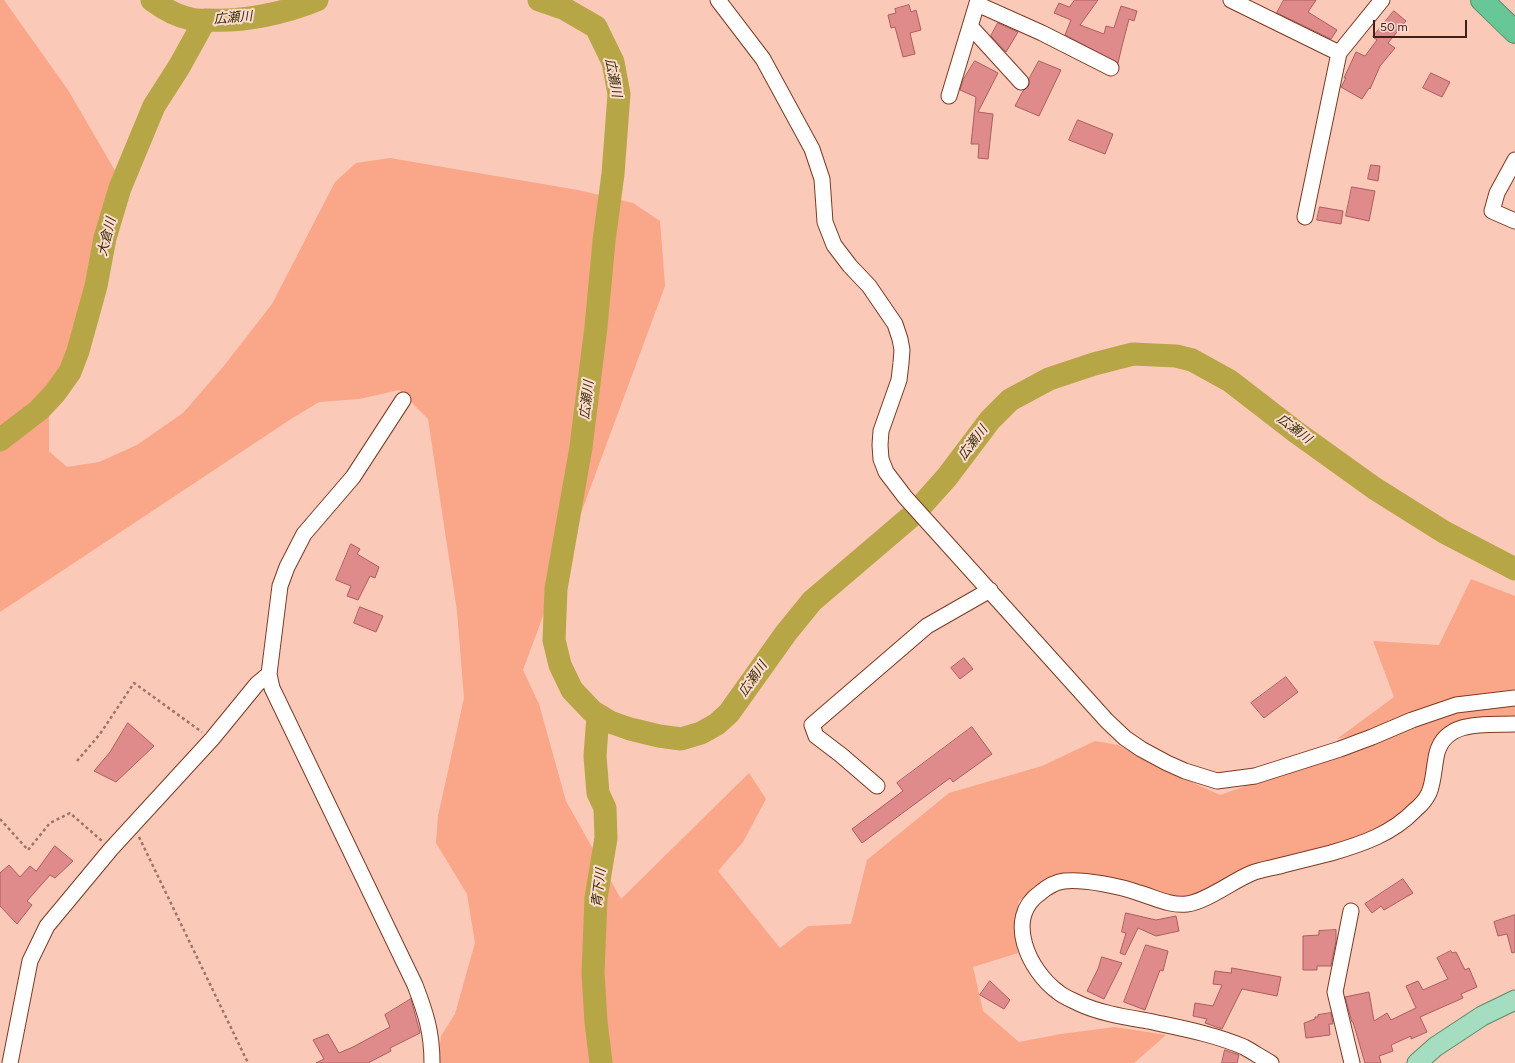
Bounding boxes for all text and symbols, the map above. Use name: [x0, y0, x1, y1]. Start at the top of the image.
water label: 広瀬川: [213, 9, 253, 27]
scale bar: [1375, 12, 1469, 38]
text: 50 m: [1380, 20, 1408, 34]
water label: 広瀬川: [602, 57, 624, 99]
water label: 大倉川: [95, 216, 119, 258]
water label: 広瀬川: [577, 380, 597, 420]
water label: 広瀬川: [1274, 411, 1314, 447]
water label: 広瀬川: [955, 423, 991, 463]
water label: 広瀬川: [735, 659, 771, 699]
water label: 青下川: [589, 868, 609, 908]

